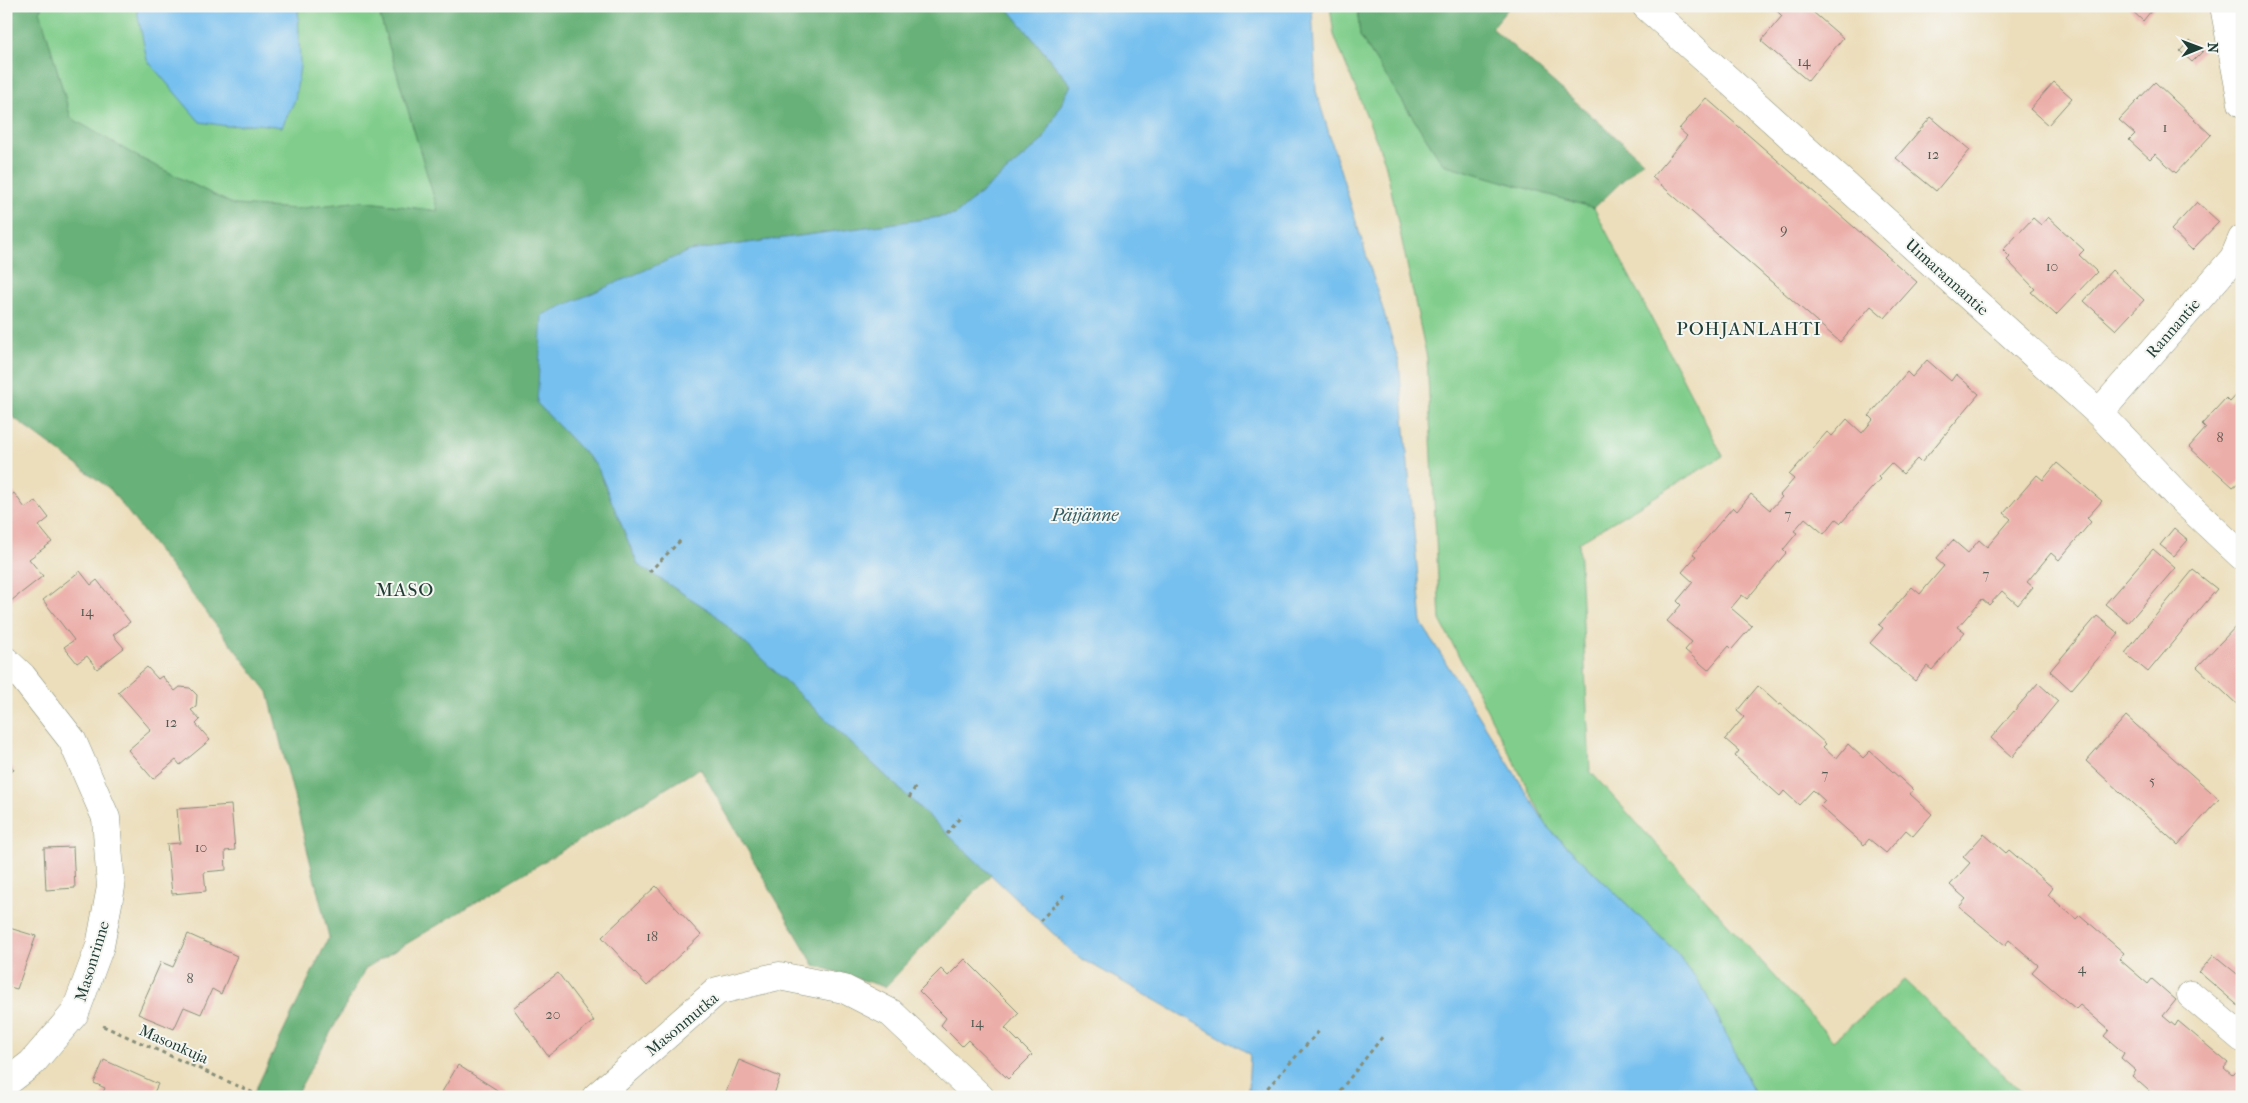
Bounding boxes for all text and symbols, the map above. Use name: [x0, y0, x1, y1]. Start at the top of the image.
north arrow: [2176, 22, 2226, 72]
text: N: [2204, 42, 2221, 54]
house number: 14: [1797, 53, 1811, 70]
house number: 1: [2163, 119, 2168, 136]
house number: 12: [1927, 146, 1939, 163]
house number: 9: [1780, 221, 1788, 238]
street label: Uimarannantie: [1901, 235, 1993, 319]
house number: 10: [2046, 258, 2058, 275]
street label: Rannantie: [2142, 294, 2204, 362]
district label: POHJANLAHTI: [1676, 318, 1822, 340]
house number: 8: [2216, 429, 2224, 446]
water label: Päijänne: [1050, 505, 1119, 526]
house number: 7: [1785, 506, 1792, 523]
house number: 7: [1983, 566, 1990, 583]
district label: MASO: [376, 579, 434, 601]
house number: 14: [80, 603, 94, 620]
house number: 12: [165, 714, 177, 731]
house number: 7: [1822, 766, 1829, 783]
house number: 5: [2149, 772, 2155, 789]
house number: 10: [195, 839, 207, 856]
street label: Masonrinne: [71, 918, 113, 1004]
house number: 18: [646, 928, 658, 945]
house number: 4: [2078, 960, 2087, 977]
house number: 8: [186, 970, 194, 987]
street label: Masonmutka: [642, 988, 723, 1060]
house number: 20: [546, 1006, 560, 1023]
house number: 14: [970, 1014, 984, 1031]
street label: Masonkuja: [136, 1020, 212, 1068]

